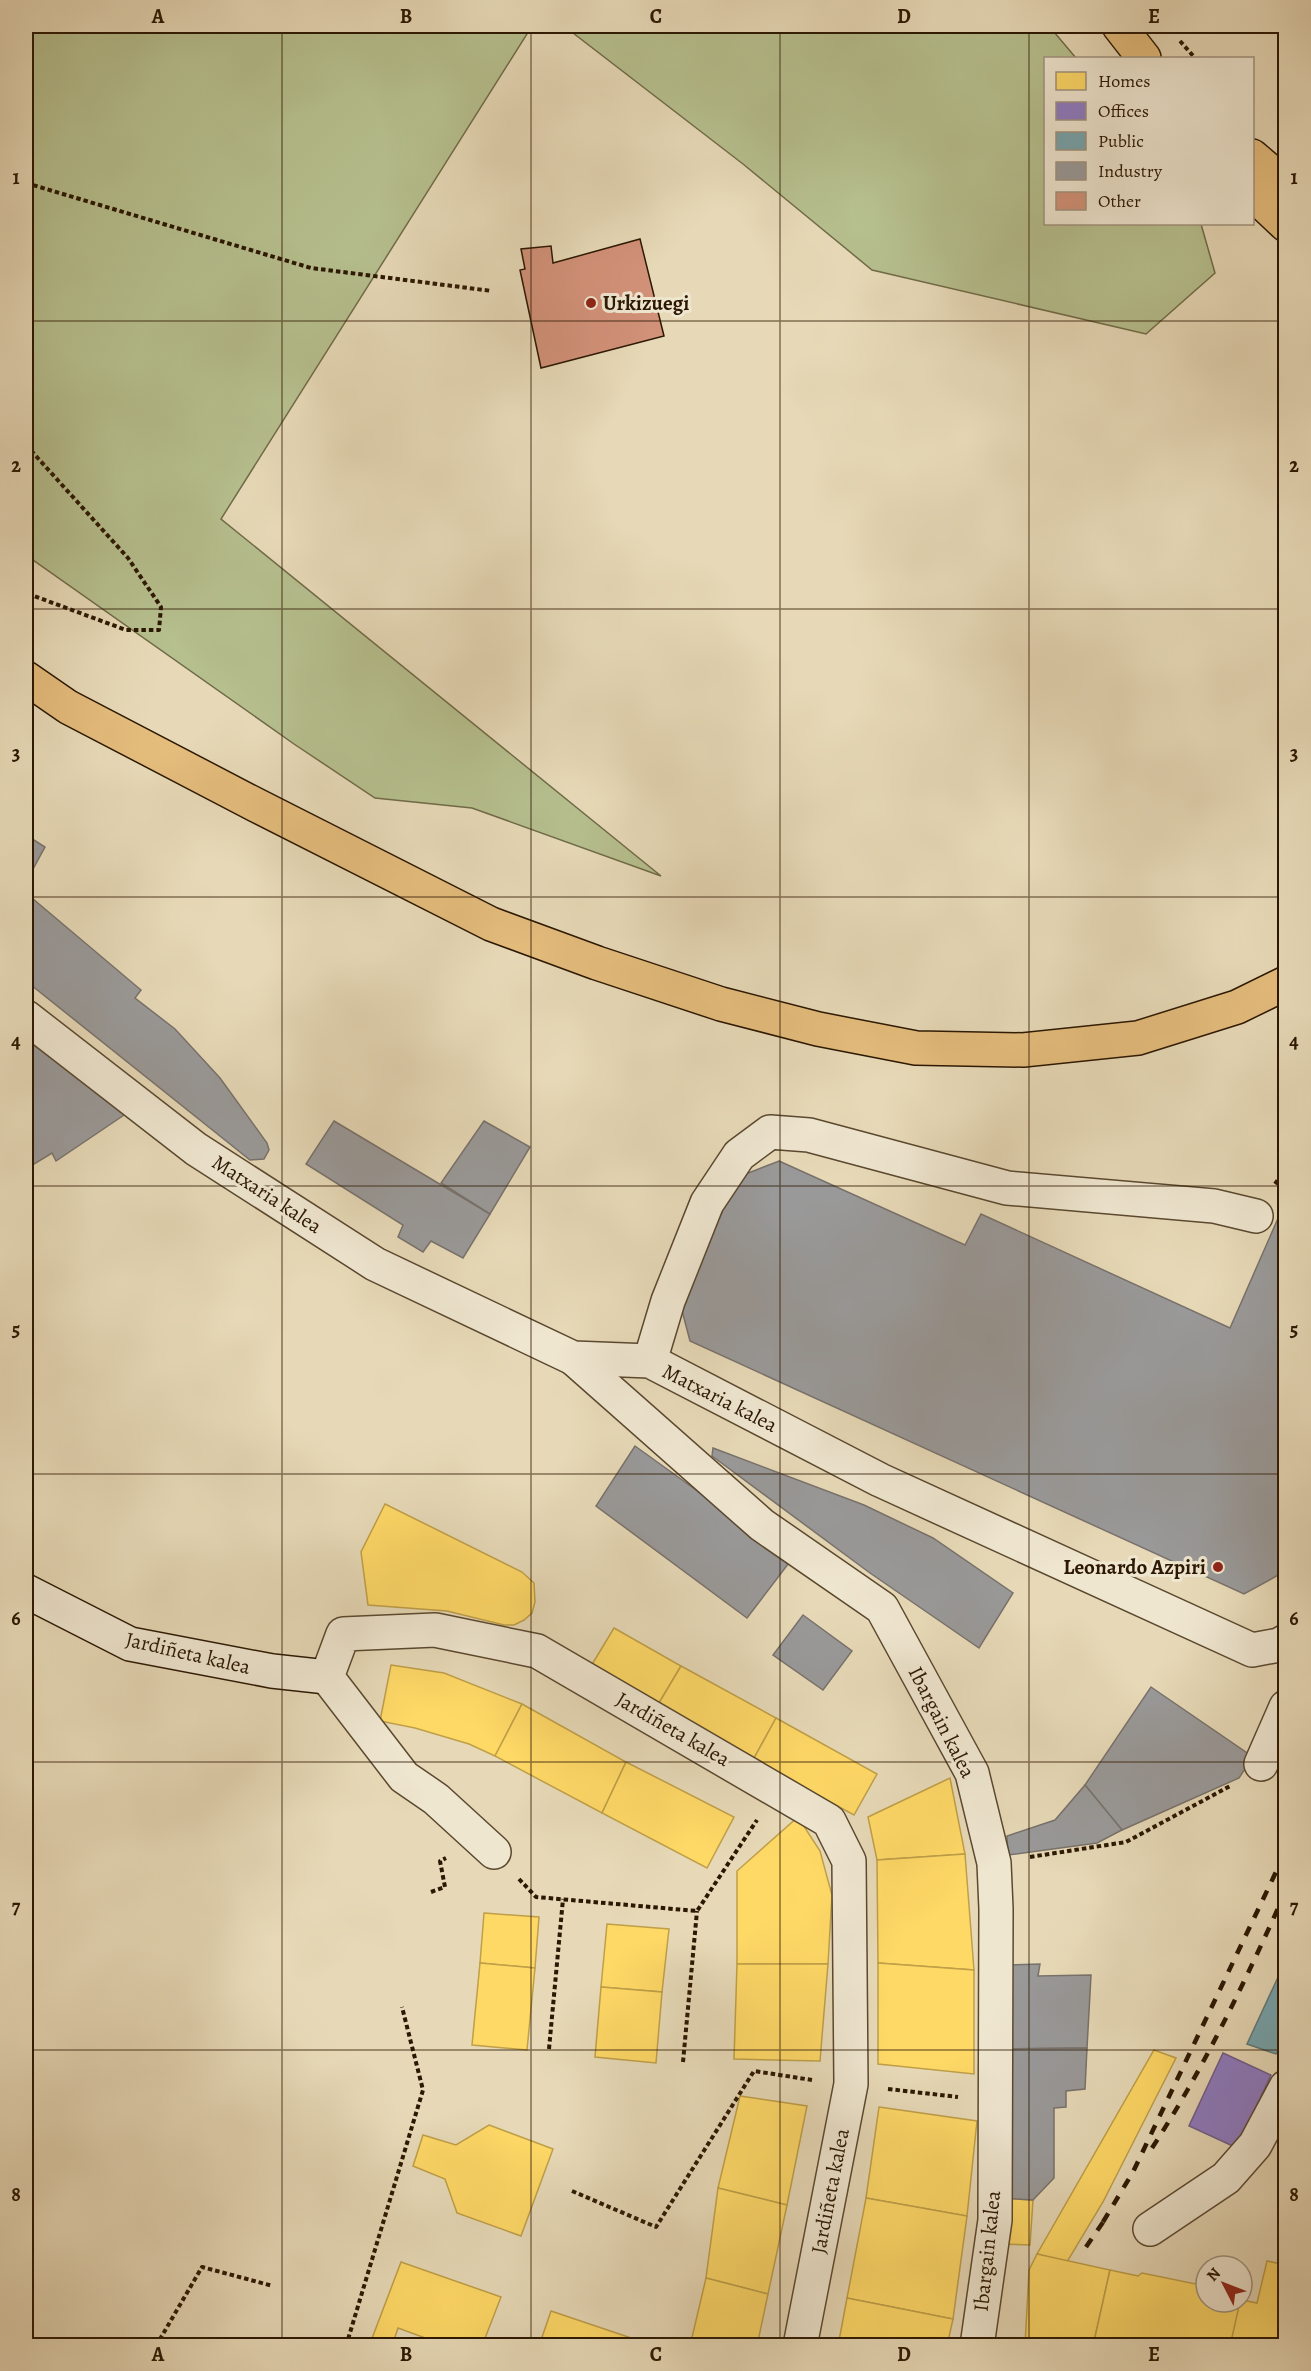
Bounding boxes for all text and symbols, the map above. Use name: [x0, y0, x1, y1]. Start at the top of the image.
text: A: [151, 3, 165, 30]
text: B: [400, 3, 412, 30]
text: C: [650, 3, 662, 30]
text: D: [897, 3, 911, 30]
text: E: [1148, 3, 1160, 30]
legend: [1044, 57, 1254, 225]
text: Homes: [1098, 69, 1150, 93]
text: Offices: [1098, 99, 1149, 123]
text: Public: [1098, 129, 1144, 153]
text: Industry: [1098, 159, 1163, 183]
text: 1: [12, 164, 20, 191]
text: 1: [1290, 164, 1298, 191]
text: Other: [1098, 189, 1141, 213]
place label: Urkizuegi: [603, 289, 689, 317]
marker: Urkizuegi: [584, 296, 598, 310]
text: 2: [11, 452, 21, 479]
text: 2: [1289, 452, 1299, 479]
text: 3: [12, 740, 20, 767]
text: 3: [1290, 740, 1298, 767]
text: 4: [11, 1028, 21, 1055]
text: 4: [1289, 1028, 1299, 1055]
street label: Matxaria kalea: [207, 1148, 327, 1240]
text: 5: [12, 1316, 20, 1343]
text: 5: [1290, 1316, 1298, 1343]
street label: Matxaria kalea: [658, 1357, 783, 1439]
place label: Leonardo Azpiri: [1063, 1553, 1206, 1581]
marker: Leonardo Azpiri: [1211, 1560, 1225, 1574]
text: 6: [11, 1605, 21, 1632]
text: 6: [1289, 1605, 1299, 1632]
street label: Jardiñeta kalea: [123, 1625, 253, 1681]
street label: Ibargain kalea: [902, 1661, 982, 1783]
street label: Jardiñeta kalea: [611, 1685, 735, 1773]
text: 7: [12, 1893, 21, 1920]
text: 7: [1290, 1893, 1299, 1920]
street label: Jardiñeta kalea: [804, 2126, 856, 2256]
text: 8: [11, 2181, 21, 2208]
text: 8: [1289, 2181, 1299, 2208]
street label: Ibargain kalea: [967, 2189, 1007, 2313]
north arrow: [1194, 2254, 1254, 2314]
text: N: [1202, 2263, 1226, 2286]
text: A: [151, 2341, 165, 2368]
text: B: [400, 2341, 412, 2368]
text: C: [650, 2341, 662, 2368]
text: D: [897, 2341, 911, 2368]
text: E: [1148, 2341, 1160, 2368]

